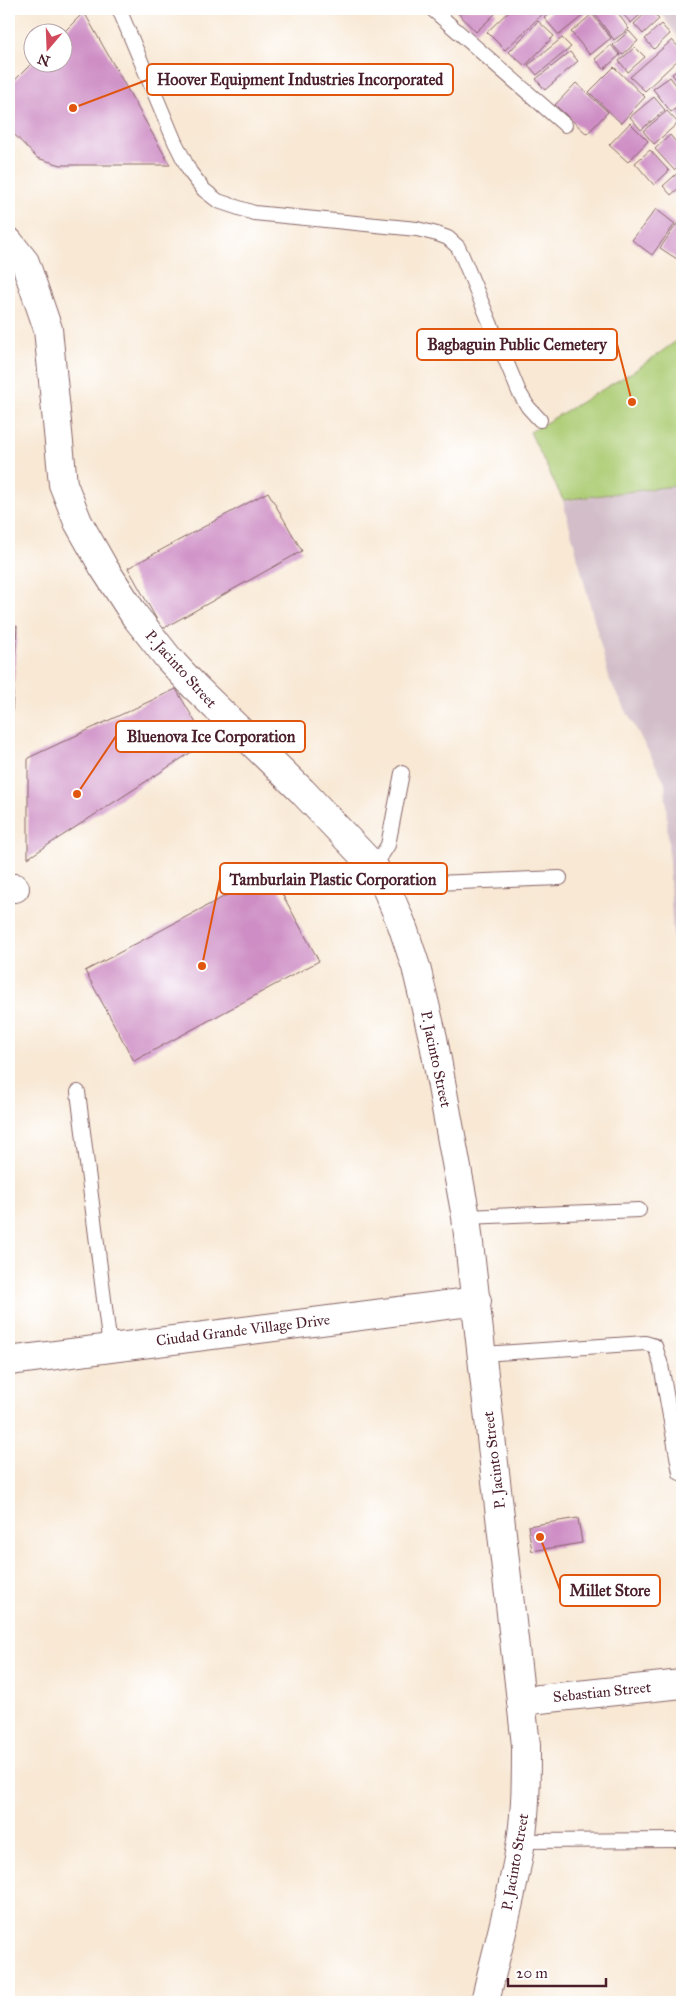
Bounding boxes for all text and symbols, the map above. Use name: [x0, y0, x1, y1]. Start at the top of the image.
north arrow: [22, 22, 72, 72]
text: N: [35, 50, 52, 70]
callout: Hoover Equipment Industries Incorporated: [147, 64, 453, 95]
text: Hoover Equipment Industries Incorporated: [157, 70, 444, 90]
callout: Bagbaguin Public Cemetery: [417, 329, 617, 360]
text: Bagbaguin Public Cemetery: [427, 335, 608, 355]
street label: P. Jacinto Street: [141, 626, 221, 713]
callout: Bluenova Ice Corporation: [116, 721, 305, 752]
text: Bluenova Ice Corporation: [127, 727, 296, 747]
callout: Tamburlain Plastic Corporation: [220, 863, 447, 894]
text: Tamburlain Plastic Corporation: [229, 870, 437, 890]
street label: P. Jacinto Street: [416, 1009, 455, 1110]
street label: Ciudad Grande Village Drive: [155, 1310, 331, 1350]
street label: P. Jacinto Street: [479, 1409, 510, 1510]
callout: Millet Store: [560, 1575, 660, 1606]
text: Millet Store: [570, 1581, 651, 1600]
street label: Sebastian Street: [552, 1678, 653, 1706]
street label: P. Jacinto Street: [498, 1811, 534, 1912]
scale bar: [508, 1956, 606, 1988]
text: 20 m: [516, 1964, 548, 1982]

